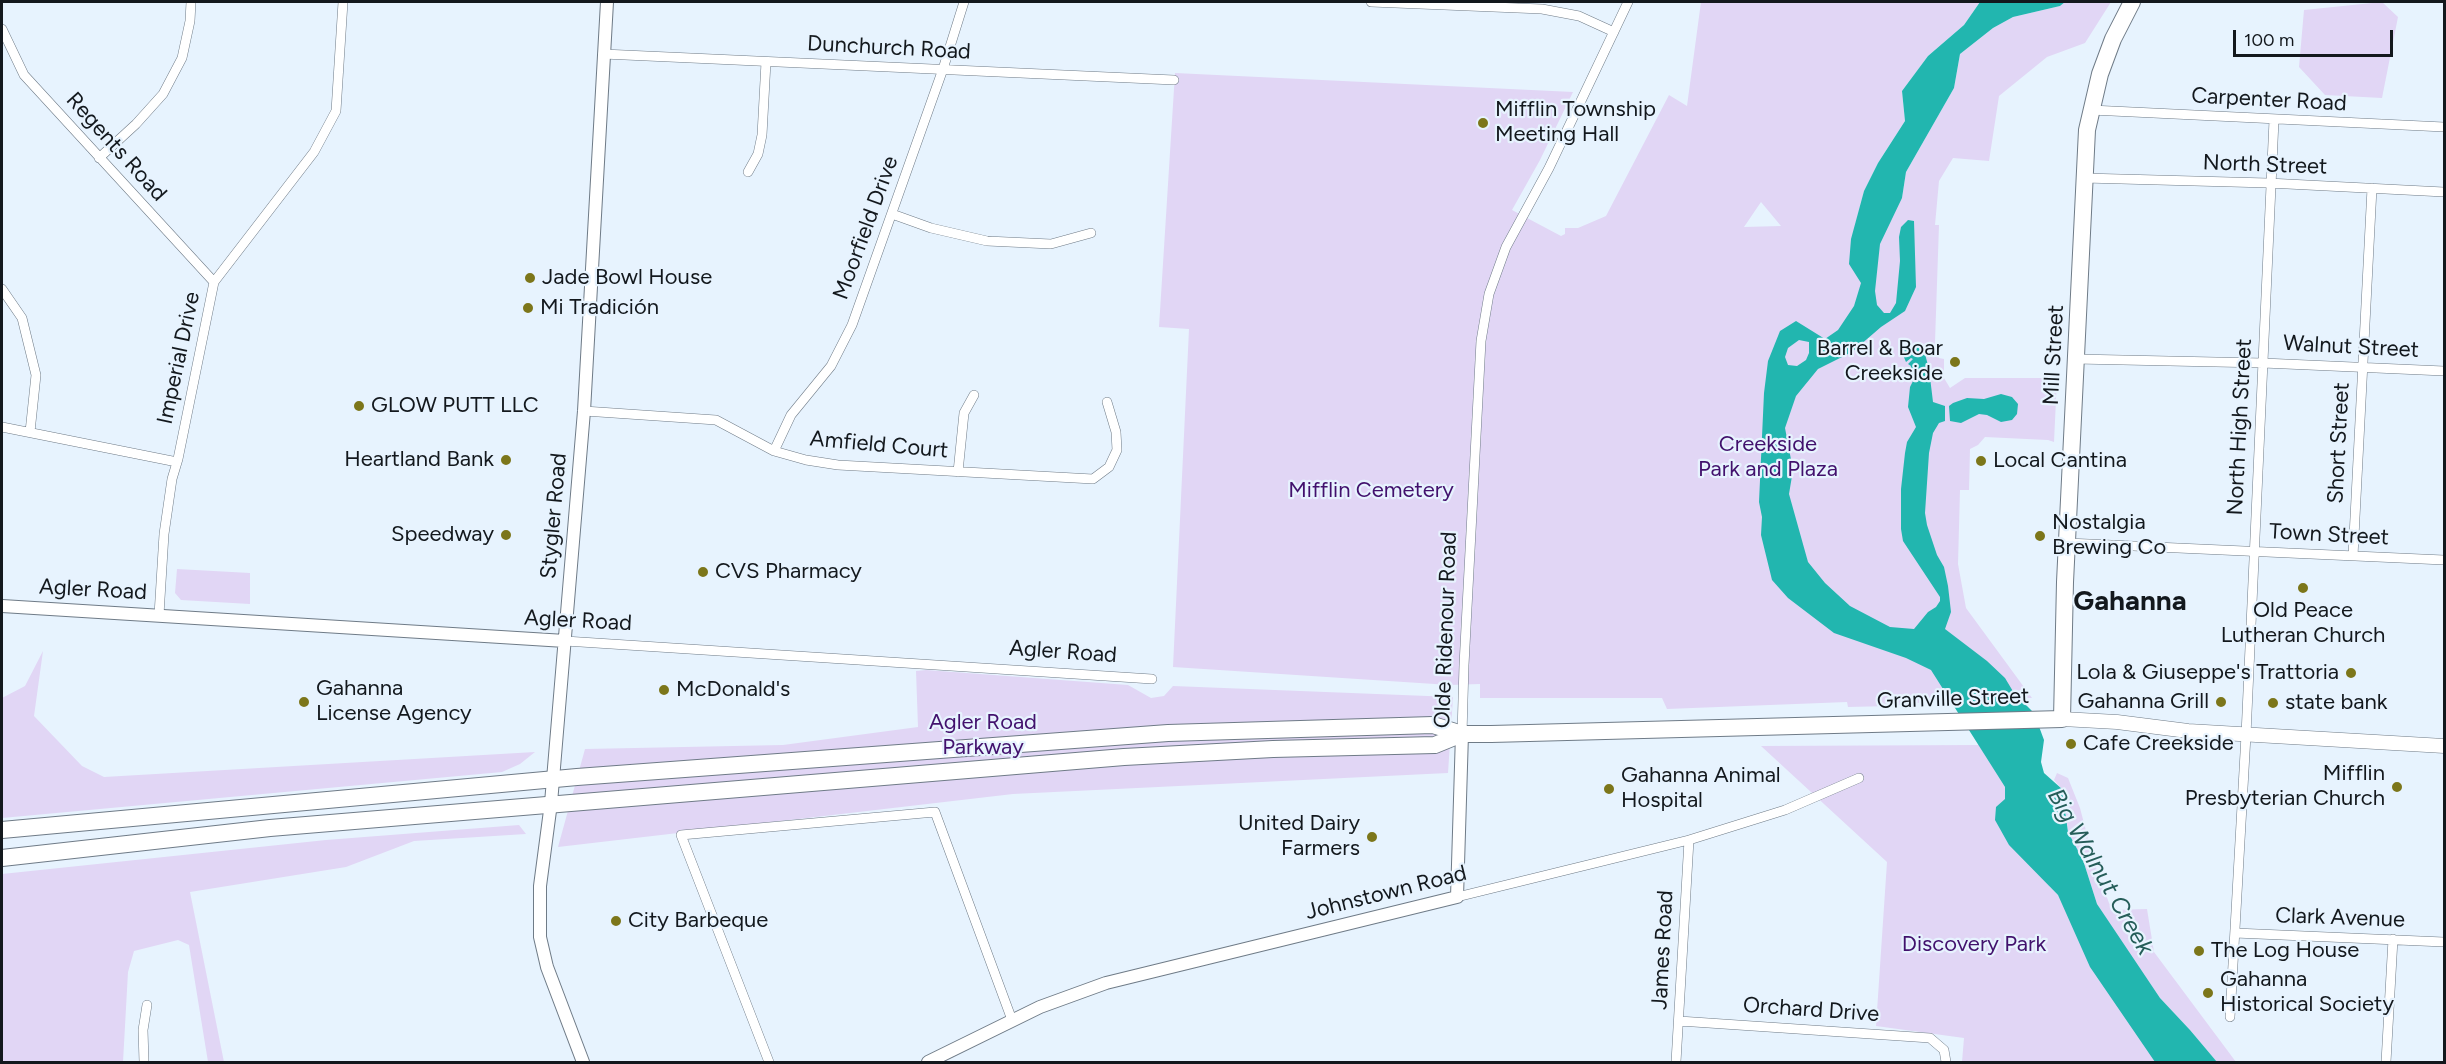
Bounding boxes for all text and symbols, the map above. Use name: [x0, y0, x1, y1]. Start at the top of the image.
scale bar: [2236, 18, 2396, 56]
text: 100 m: [2244, 29, 2294, 51]
street label: Dunchurch Road: [807, 31, 971, 65]
street label: Carpenter Road: [2191, 83, 2347, 117]
street label: Regents Road: [60, 87, 172, 207]
place label: Mifflin Township Meeting Hall: [1495, 97, 1656, 148]
marker: Mifflin Township Meeting Hall: [1476, 116, 1490, 130]
street label: North Street: [2202, 150, 2328, 180]
street label: Moorfield Drive: [828, 153, 904, 303]
place label: Jade Bowl House: [542, 265, 712, 291]
marker: Jade Bowl House: [523, 271, 537, 285]
street label: Imperial Drive: [152, 289, 206, 427]
place label: Mi Tradición: [540, 295, 659, 321]
marker: Mi Tradición: [521, 301, 535, 315]
street label: Mill Street: [2038, 304, 2070, 406]
street label: Walnut Street: [2282, 330, 2420, 364]
place label: Barrel & Boar Creekside: [1817, 336, 1943, 388]
street label: North High Street: [2222, 338, 2258, 516]
marker: Barrel & Boar Creekside: [1948, 355, 1962, 369]
street label: Short Street: [2323, 382, 2355, 504]
place label: GLOW PUTT LLC: [371, 393, 539, 419]
marker: GLOW PUTT LLC: [352, 399, 366, 413]
street label: Amfield Court: [809, 426, 949, 464]
park label: Creekside Park and Plaza: [1698, 432, 1838, 484]
place label: Heartland Bank: [344, 447, 494, 473]
place label: Local Cantina: [1993, 448, 2127, 474]
street label: Stygler Road: [535, 452, 573, 580]
marker: Heartland Bank: [499, 453, 513, 467]
marker: Local Cantina: [1974, 454, 1988, 468]
park label: Mifflin Cemetery: [1288, 478, 1454, 504]
place label: Nostalgia Brewing Co: [2052, 510, 2166, 562]
street label: Town Street: [2268, 519, 2390, 551]
place label: Speedway: [391, 522, 494, 548]
marker: Speedway: [499, 528, 513, 542]
marker: Nostalgia Brewing Co: [2033, 529, 2047, 543]
street label: Olde Ridenour Road: [1429, 531, 1463, 729]
place label: CVS Pharmacy: [715, 559, 862, 585]
marker: CVS Pharmacy: [696, 565, 710, 579]
street label: Agler Road: [38, 574, 148, 606]
marker: Old Peace Lutheran Church: [2296, 581, 2310, 595]
district label: Gahanna: [2073, 585, 2187, 619]
place label: Old Peace Lutheran Church: [2221, 598, 2385, 650]
street label: Agler Road: [523, 605, 633, 637]
street label: Agler Road: [1008, 635, 1118, 669]
place label: Lola & Giuseppe's Trattoria: [2076, 660, 2339, 686]
marker: Lola & Giuseppe's Trattoria: [2344, 666, 2358, 680]
place label: Gahanna License Agency: [316, 676, 472, 728]
place label: McDonald's: [676, 677, 790, 703]
marker: McDonald's: [657, 683, 671, 697]
street label: Granville Street: [1876, 683, 2030, 715]
place label: Gahanna Grill: [2077, 689, 2209, 715]
place label: state bank: [2285, 690, 2387, 716]
marker: Gahanna License Agency: [297, 695, 311, 709]
marker: Gahanna Grill: [2214, 695, 2228, 709]
marker: state bank: [2266, 696, 2280, 710]
park label: Agler Road Parkway: [929, 710, 1037, 762]
place label: Cafe Creekside: [2083, 731, 2234, 757]
marker: Cafe Creekside: [2064, 737, 2078, 751]
place label: Mifflin Presbyterian Church: [2185, 761, 2385, 812]
place label: Gahanna Animal Hospital: [1621, 763, 1781, 814]
marker: Mifflin Presbyterian Church: [2390, 780, 2404, 794]
marker: Gahanna Animal Hospital: [1602, 782, 1616, 796]
water label: Big Walnut Creek: [2041, 784, 2159, 960]
place label: United Dairy Farmers: [1238, 811, 1360, 862]
marker: United Dairy Farmers: [1365, 830, 1379, 844]
street label: Johnstown Road: [1303, 860, 1469, 926]
street label: James Road: [1647, 890, 1679, 1010]
street label: Clark Avenue: [2275, 903, 2405, 933]
place label: City Barbeque: [628, 908, 768, 934]
marker: City Barbeque: [609, 914, 623, 928]
park label: Discovery Park: [1902, 932, 2046, 958]
place label: The Log House: [2211, 938, 2359, 964]
marker: The Log House: [2192, 944, 2206, 958]
place label: Gahanna Historical Society: [2220, 967, 2394, 1018]
marker: Gahanna Historical Society: [2201, 986, 2215, 1000]
street label: Orchard Drive: [1742, 992, 1880, 1028]

